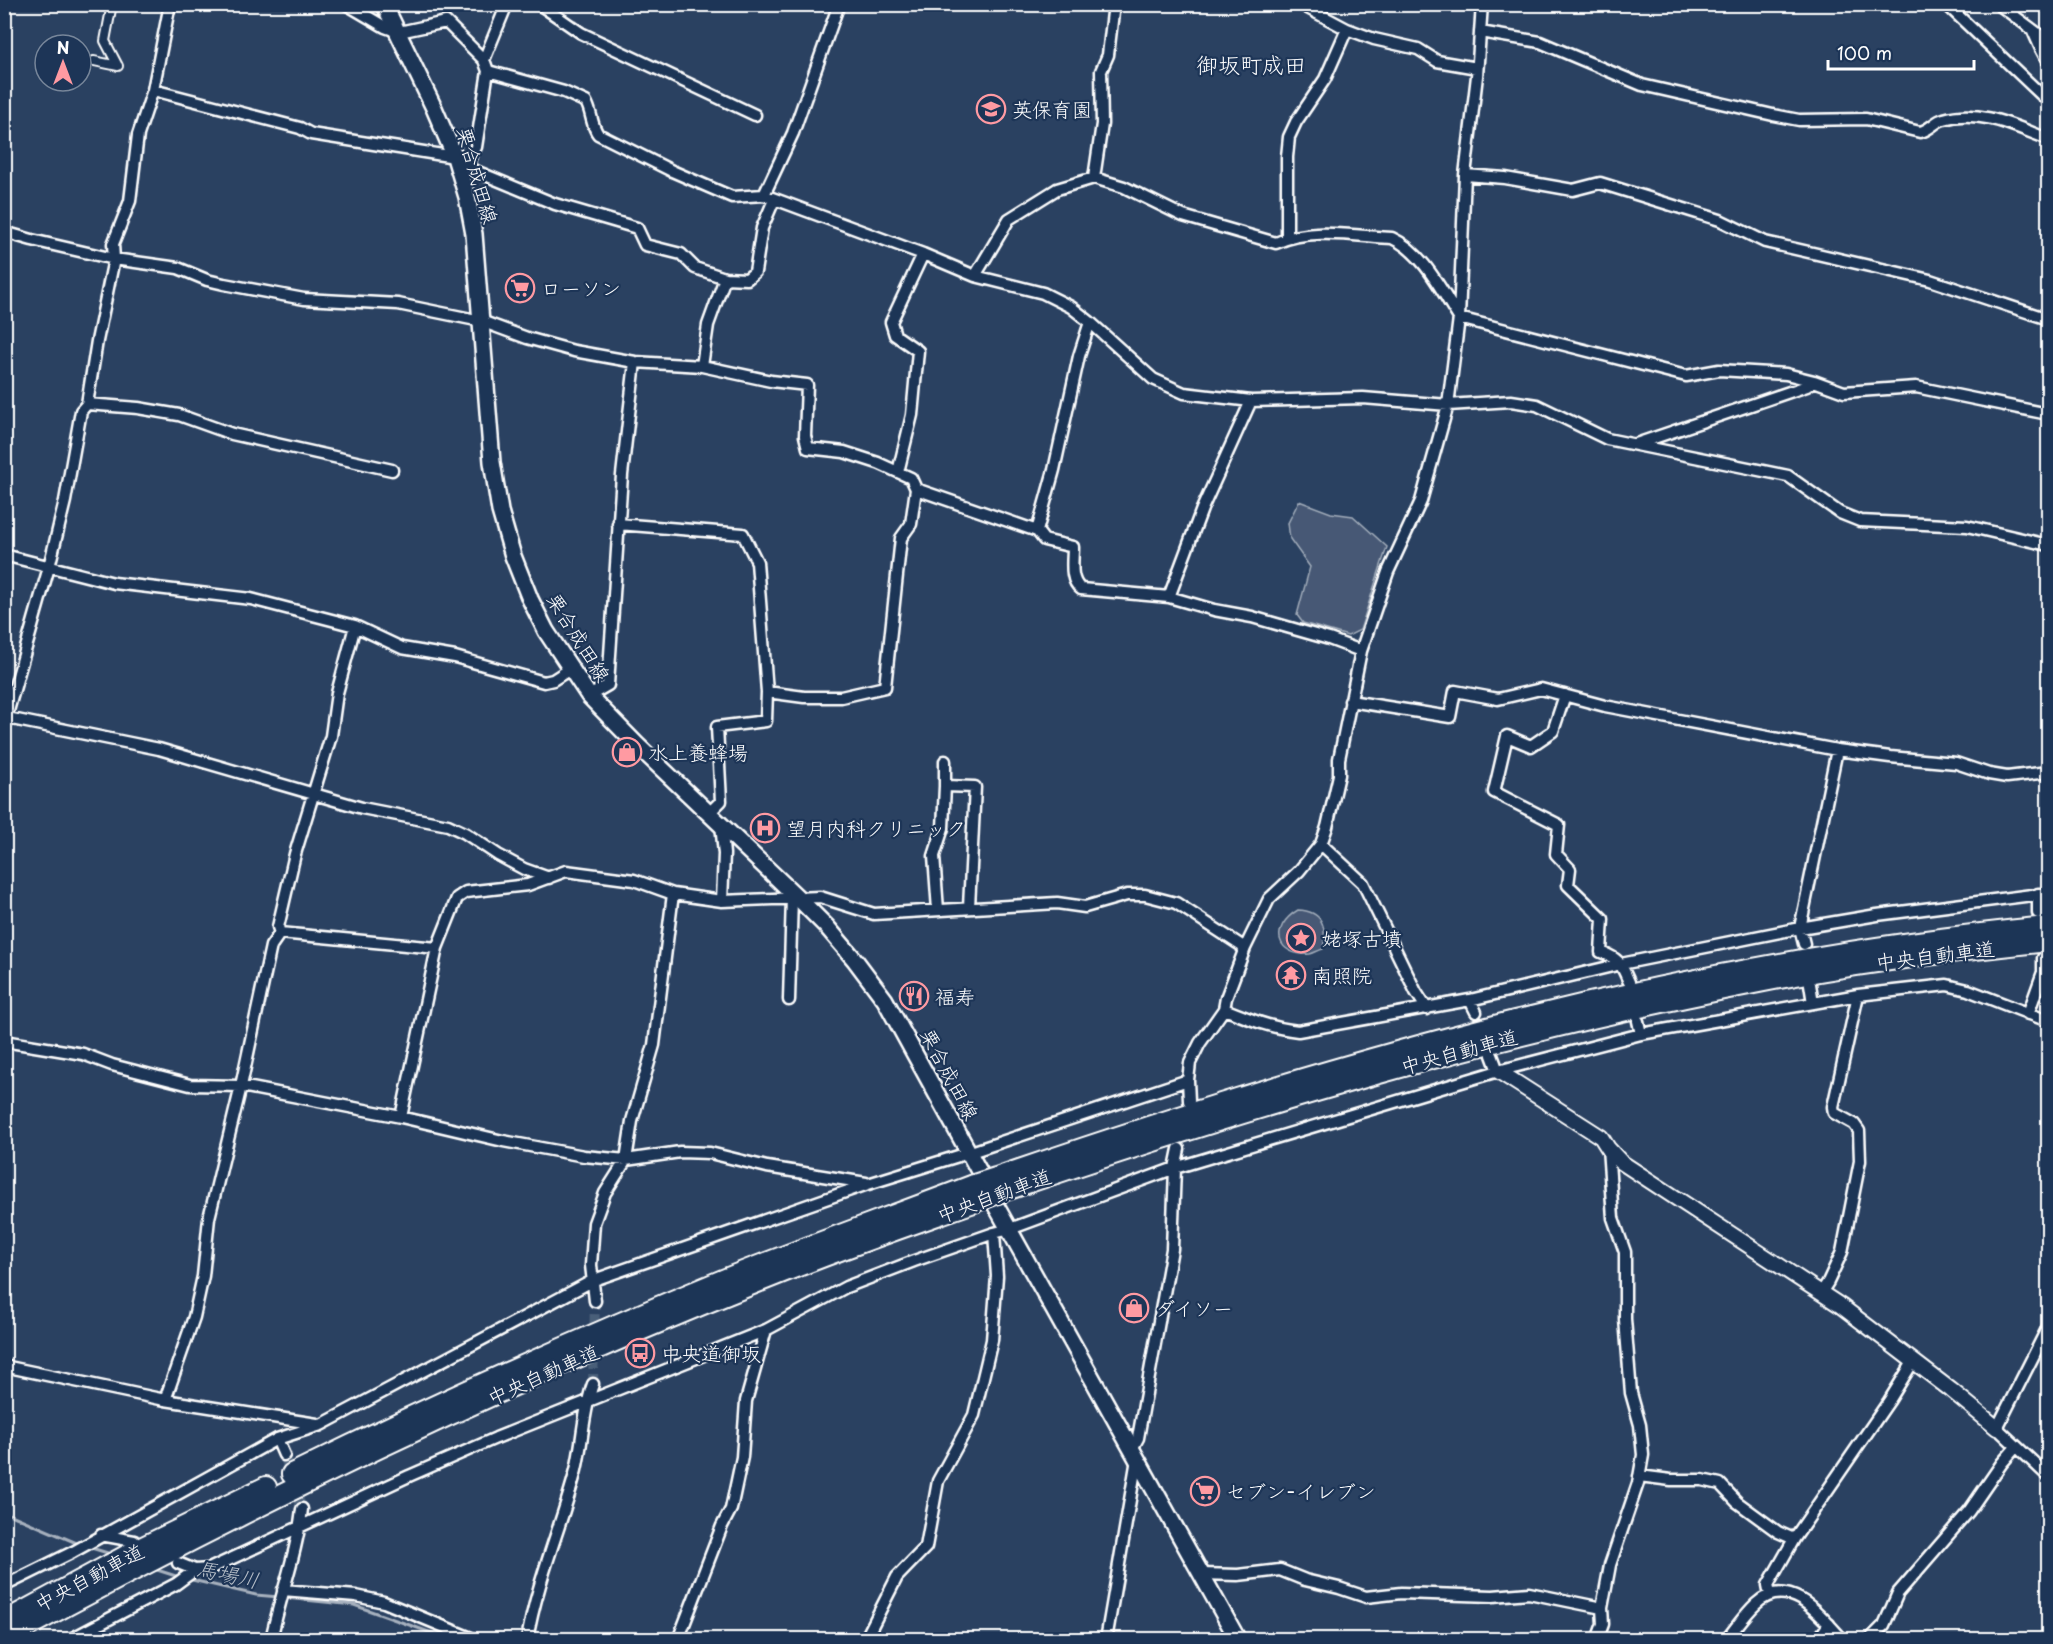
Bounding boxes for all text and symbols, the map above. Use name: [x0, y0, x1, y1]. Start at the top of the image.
north arrow: [33, 33, 93, 93]
scale bar: [1828, 33, 1974, 71]
text: N: [57, 35, 69, 59]
text: 100 m: [1837, 39, 1892, 66]
district label: 御坂町成田: [1196, 47, 1306, 80]
school or university icon: 英保育園: [975, 93, 1007, 125]
place label: 英保育園: [1012, 94, 1092, 124]
street label: 栗合成田線: [450, 123, 506, 227]
supermarket icon: ローソン: [504, 272, 536, 304]
place label: ローソン: [541, 273, 621, 303]
street label: 栗合成田線: [540, 587, 618, 687]
shop icon: 水上養蜂場: [611, 736, 643, 768]
place label: 水上養蜂場: [648, 737, 748, 767]
hospital icon: 望月内科クリニック: [749, 812, 781, 844]
place label: 望月内科クリニック: [786, 813, 966, 843]
place icon: 姥塚古墳: [1285, 922, 1317, 954]
place label: 姥塚古墳: [1322, 923, 1402, 953]
street label: 中央自動車道: [1874, 933, 1996, 977]
temple icon: 南照院: [1275, 959, 1307, 991]
place label: 南照院: [1312, 960, 1372, 990]
restaurant icon: 福寿: [898, 980, 930, 1012]
place label: 福寿: [935, 981, 975, 1011]
street label: 中央自動車道: [1397, 1021, 1521, 1081]
street label: 栗合成田線: [913, 1023, 987, 1125]
street label: 中央自動車道: [932, 1160, 1056, 1230]
shop icon: ダイソー: [1118, 1292, 1150, 1324]
place label: ダイソー: [1155, 1293, 1233, 1323]
street label: 中央自動車道: [482, 1336, 604, 1412]
bus stop icon: 中央道御坂: [624, 1337, 656, 1369]
place label: 中央道御坂: [661, 1338, 761, 1368]
supermarket icon: セブン-イレブン: [1189, 1475, 1221, 1507]
place label: セブン-イレブン: [1226, 1476, 1376, 1506]
street label: 中央自動車道: [29, 1536, 149, 1618]
water label: 馬場川: [194, 1551, 262, 1595]

